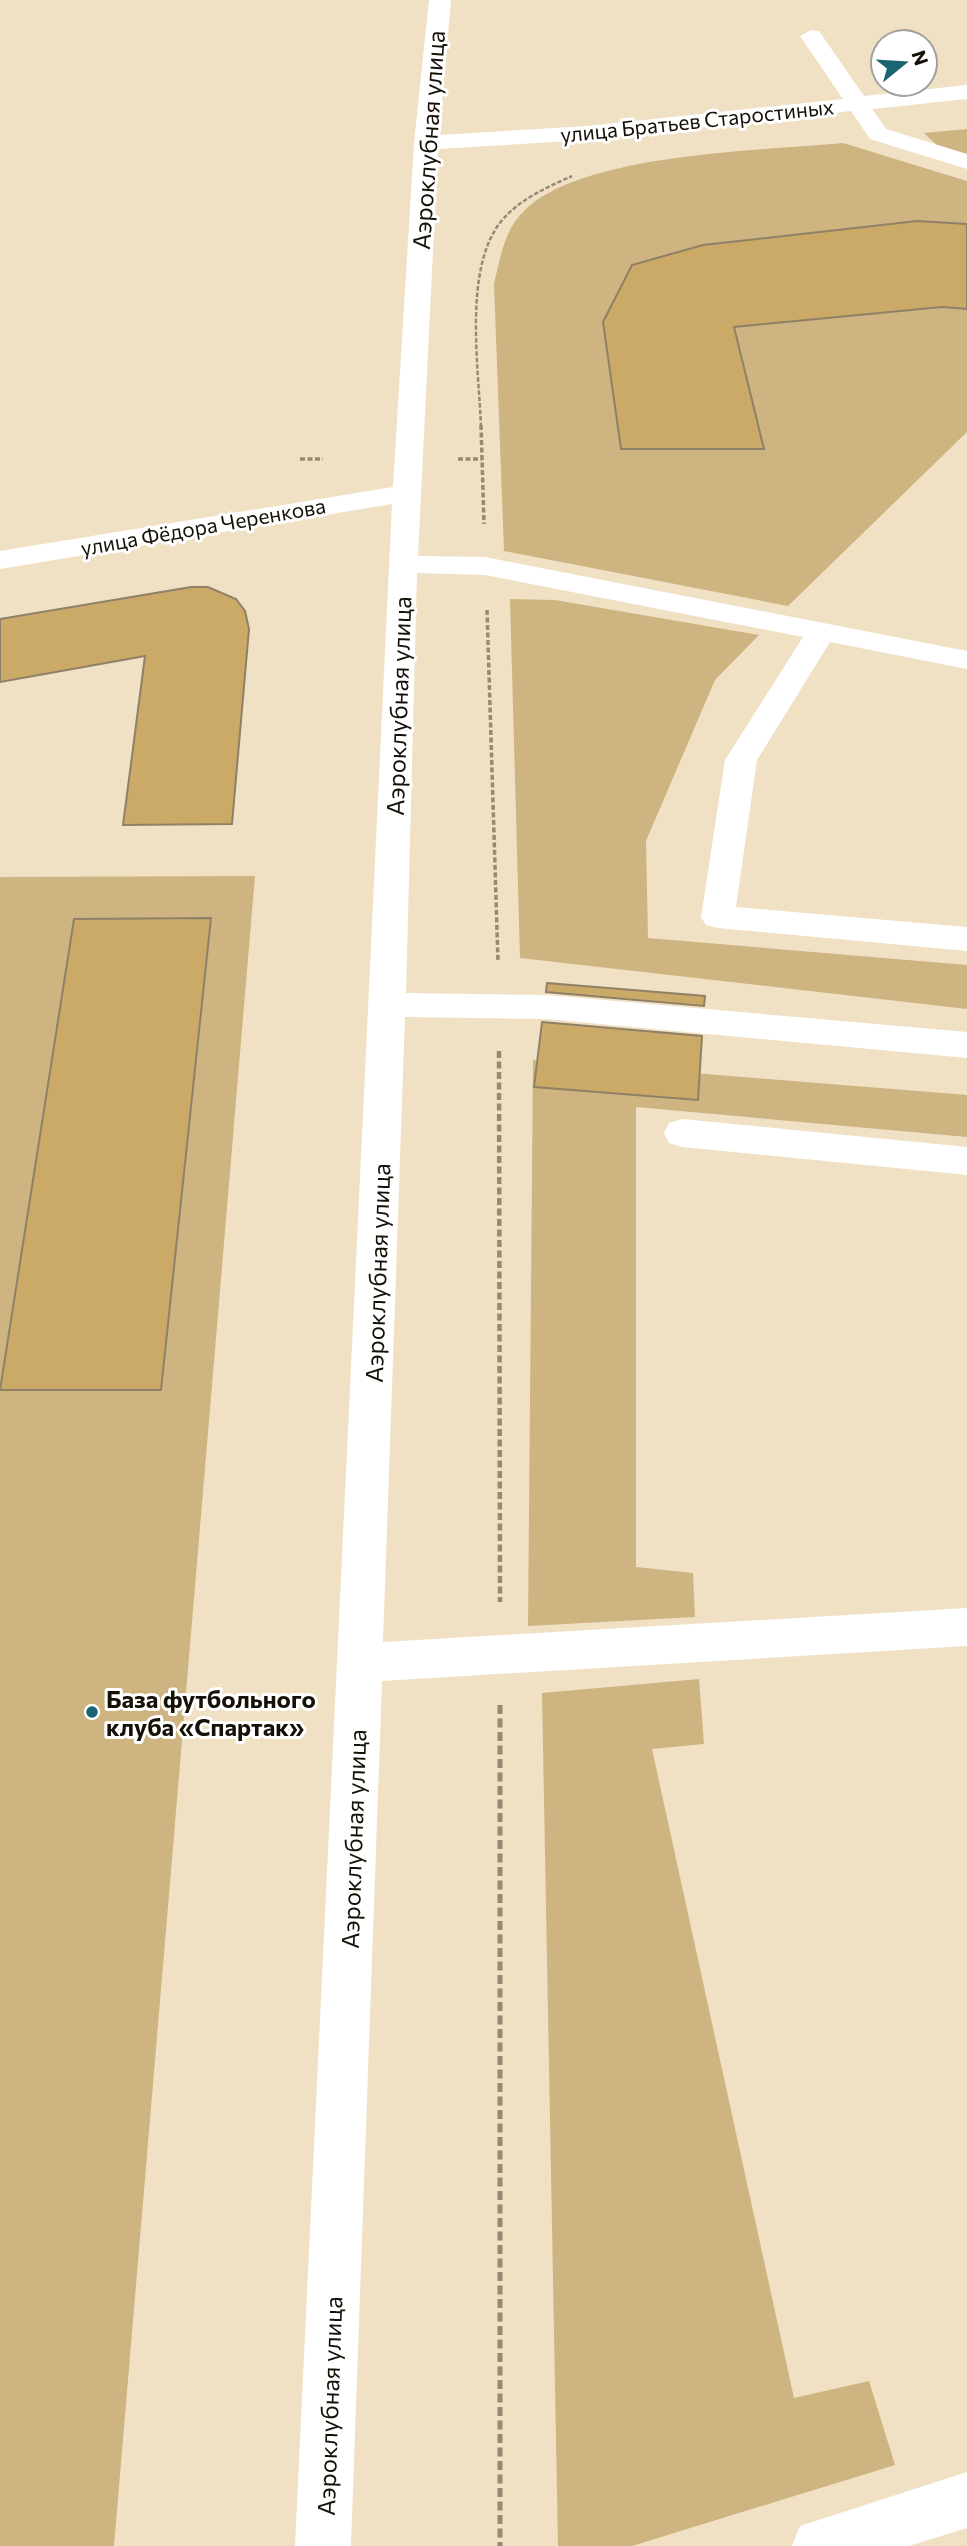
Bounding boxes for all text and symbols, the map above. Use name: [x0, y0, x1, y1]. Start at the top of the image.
north arrow: [869, 28, 939, 98]
street label: Аэроклубная улица: [406, 29, 450, 251]
text: N: [908, 47, 934, 68]
street label: улица Братьев Старостиных: [559, 93, 835, 147]
street label: улица Фёдора Черенкова: [79, 492, 327, 560]
street label: Аэроклубная улица: [380, 596, 416, 816]
street label: Аэроклубная улица: [359, 1163, 395, 1383]
place label: База футбольного клуба «Спартак»: [106, 1684, 316, 1741]
marker: База футбольного клуба «Спартак»: [84, 1704, 100, 1720]
street label: Аэроклубная улица: [335, 1729, 371, 1949]
street label: Аэроклубная улица: [311, 2296, 347, 2516]

